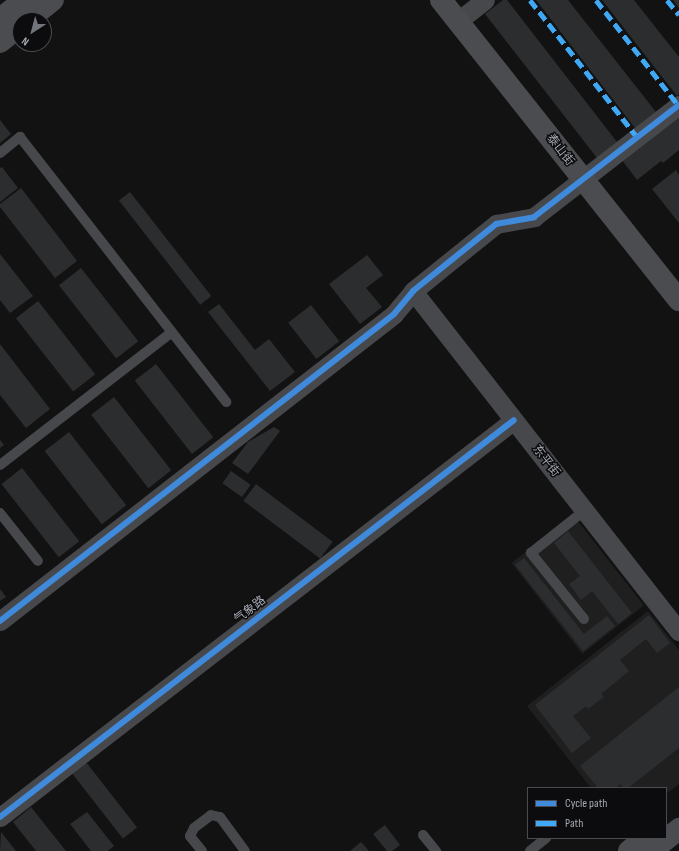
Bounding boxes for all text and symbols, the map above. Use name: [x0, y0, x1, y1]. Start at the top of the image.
north arrow: [12, 12, 52, 52]
text: N: [19, 34, 31, 48]
street label: 泰山街: [543, 131, 577, 169]
street label: 东平街: [529, 442, 563, 480]
street label: 气象路: [231, 593, 269, 627]
legend: [527, 787, 667, 839]
text: Cycle path: [565, 796, 607, 811]
text: Path: [565, 816, 583, 831]

